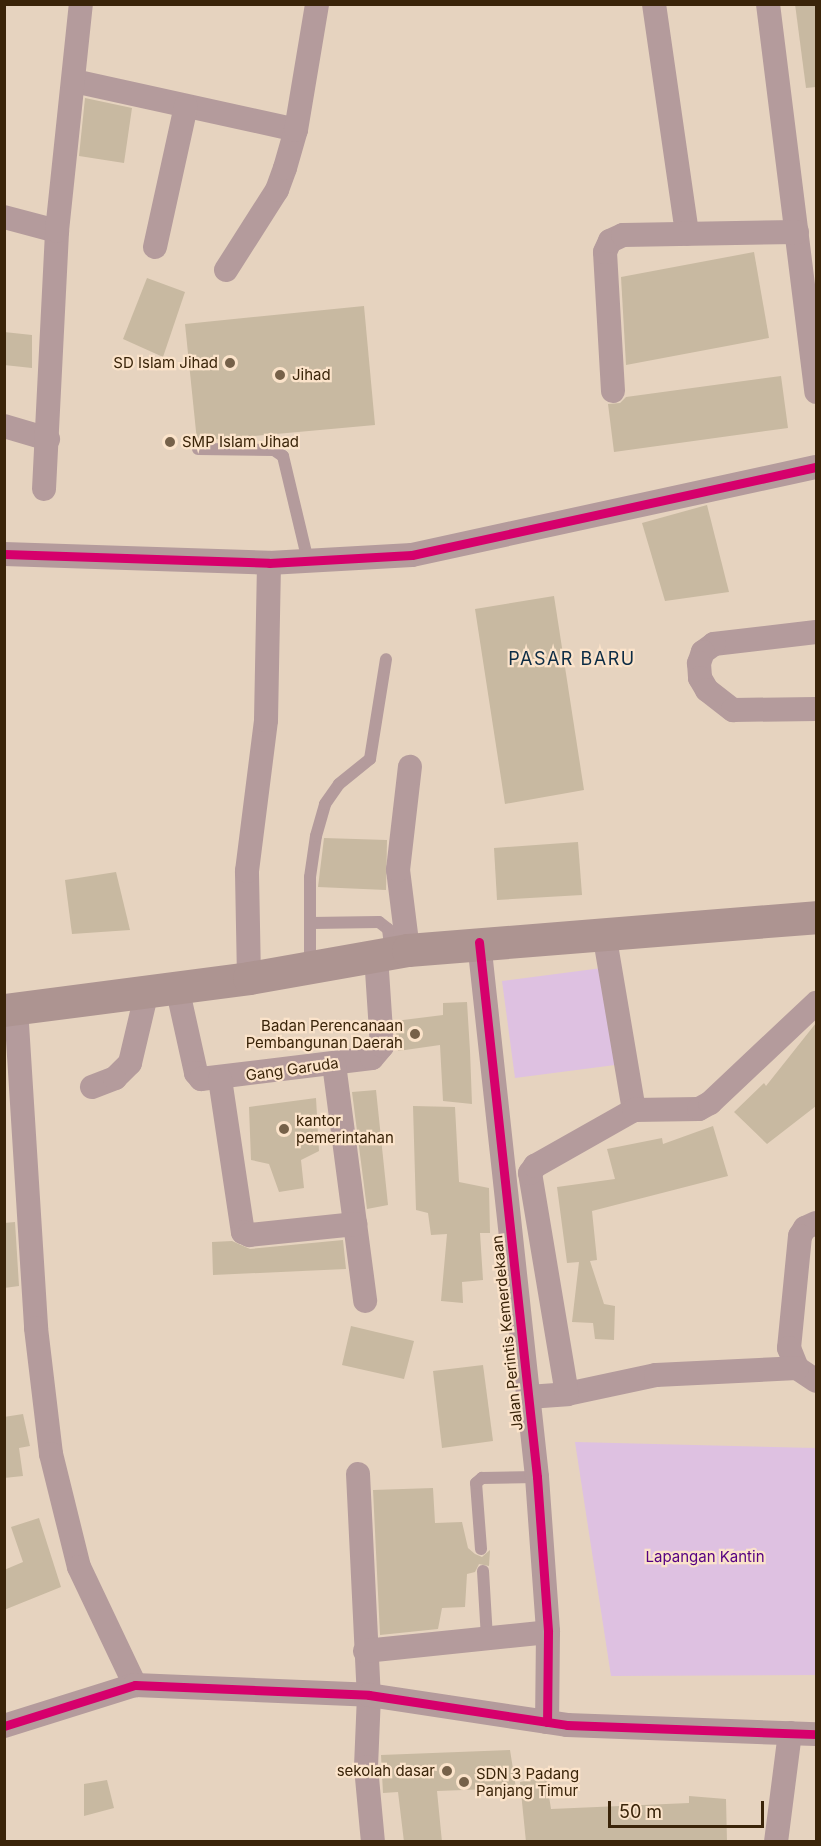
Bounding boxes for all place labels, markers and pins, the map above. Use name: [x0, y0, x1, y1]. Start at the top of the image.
place label: SD Islam Jihad: [113, 354, 218, 372]
marker: SD Islam Jihad: [223, 356, 237, 370]
place label: Jihad: [292, 366, 331, 384]
marker: Jihad: [273, 368, 287, 382]
place label: SMP Islam Jihad: [182, 433, 299, 451]
marker: SMP Islam Jihad: [163, 435, 177, 449]
place label: Badan Perencanaan Pembangunan Daerah: [246, 1016, 403, 1051]
marker: Badan Perencanaan Pembangunan Daerah: [408, 1027, 422, 1041]
place label: kantor pemerintahan: [296, 1111, 394, 1146]
marker: kantor pemerintahan: [277, 1122, 291, 1136]
place label: sekolah dasar: [337, 1762, 435, 1780]
marker: sekolah dasar: [440, 1764, 454, 1778]
place label: SDN 3 Padang Panjang Timur: [476, 1764, 579, 1799]
marker: SDN 3 Padang Panjang Timur: [457, 1775, 471, 1789]

